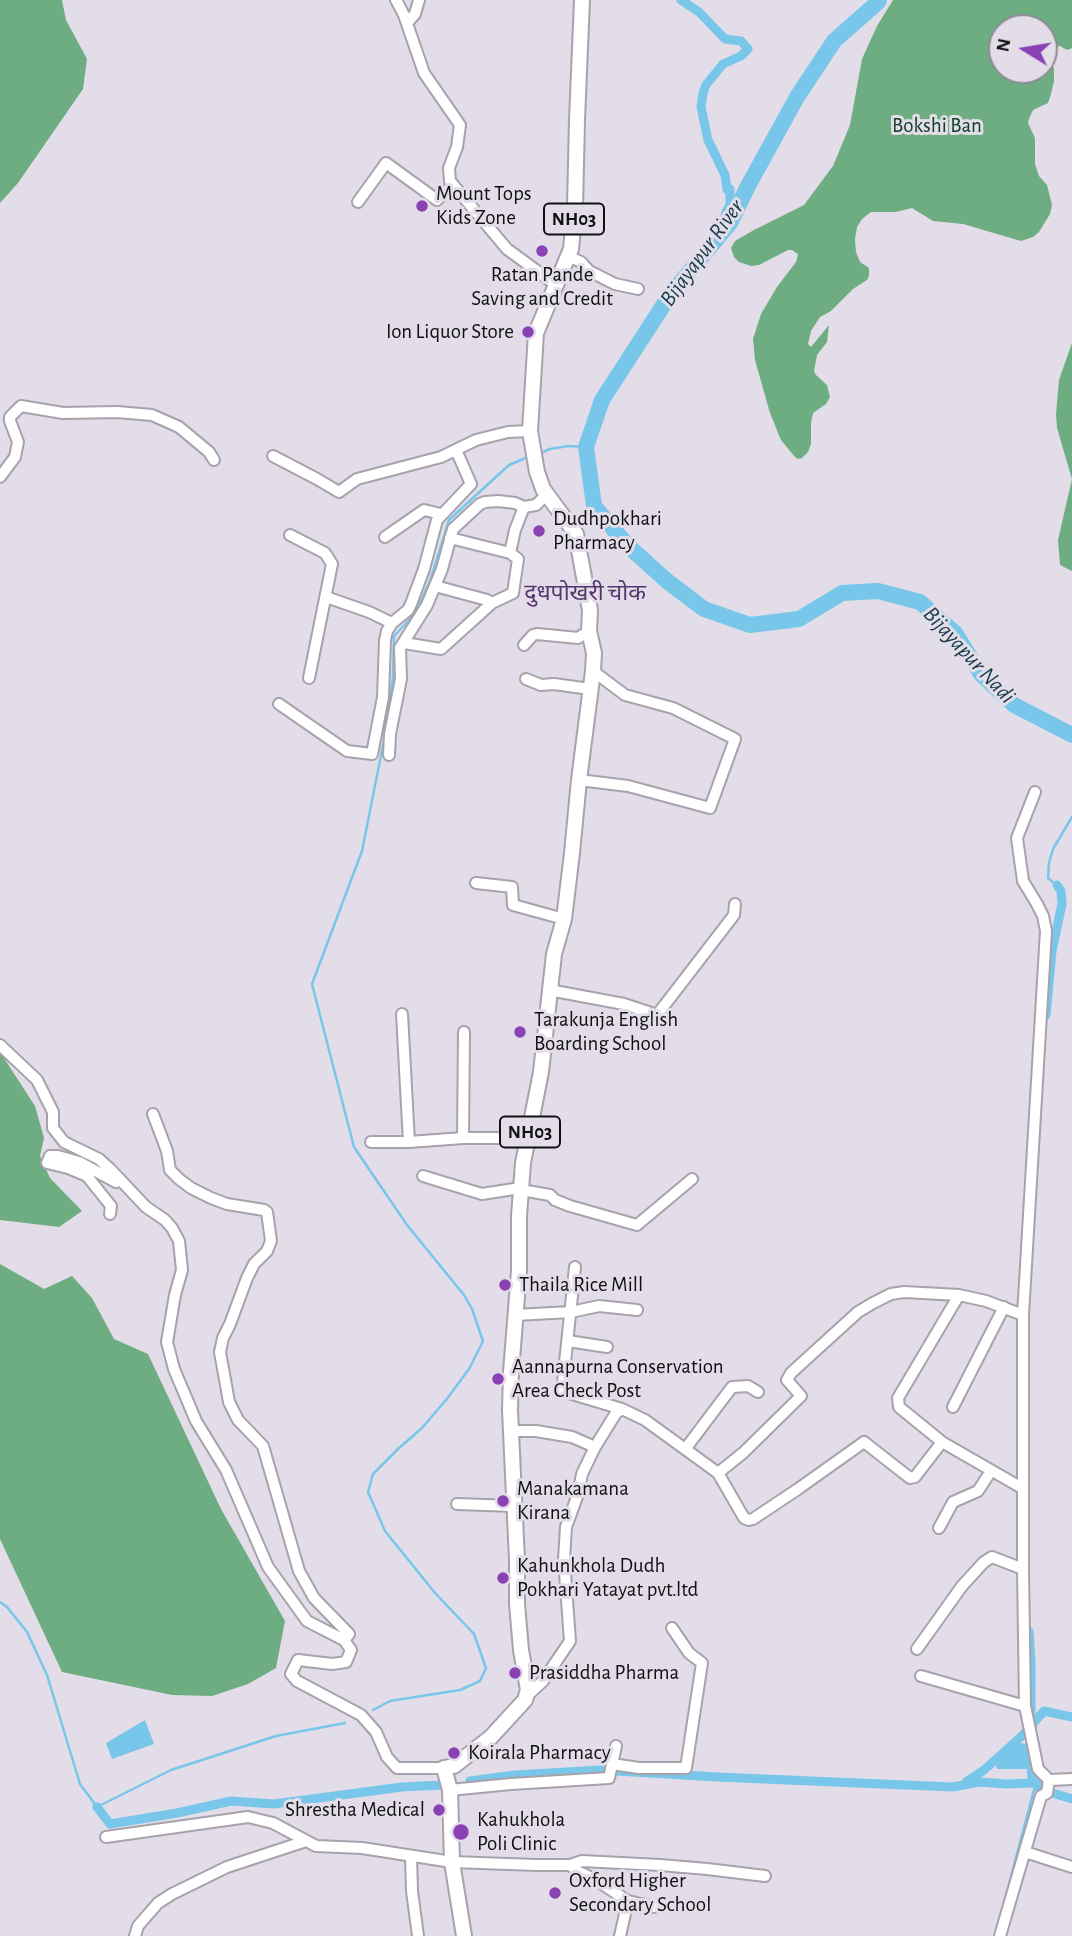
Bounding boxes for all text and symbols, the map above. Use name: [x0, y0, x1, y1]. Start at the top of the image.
north arrow: [988, 14, 1058, 84]
text: N: [993, 37, 1014, 54]
park label: Bokshi Ban: [892, 113, 982, 139]
place label: Mount Tops Kids Zone: [436, 181, 532, 231]
water label: Bijayapur River: [654, 194, 750, 312]
marker: Mount Tops Kids Zone: [414, 198, 430, 214]
road number: NH03: [544, 204, 604, 234]
marker: Ratan Pande Saving and Credit: [534, 243, 550, 259]
place label: Ratan Pande Saving and Credit: [471, 262, 613, 312]
place label: Ion Liquor Store: [386, 319, 514, 345]
marker: Ion Liquor Store: [520, 324, 536, 340]
place label: Dudhpokhari Pharmacy: [553, 506, 662, 556]
marker: Dudhpokhari Pharmacy: [531, 523, 547, 539]
district label: दुधपोखरी चोक: [524, 579, 646, 607]
water label: Bijayapur Nadi: [917, 601, 1021, 709]
place label: Tarakunja English Boarding School: [534, 1007, 678, 1057]
marker: Tarakunja English Boarding School: [512, 1024, 528, 1040]
road number: NH03: [500, 1116, 560, 1148]
place label: Thaila Rice Mill: [519, 1272, 643, 1298]
marker: Thaila Rice Mill: [497, 1277, 513, 1293]
place label: Aannapurna Conservation Area Check Post: [512, 1354, 724, 1404]
marker: Aannapurna Conservation Area Check Post: [490, 1371, 506, 1387]
place label: Manakamana Kirana: [517, 1476, 629, 1526]
marker: Manakamana Kirana: [495, 1493, 511, 1509]
place label: Kahunkhola Dudh Pokhari Yatayat pvt.ltd: [517, 1553, 698, 1603]
marker: Kahunkhola Dudh Pokhari Yatayat pvt.ltd: [495, 1570, 511, 1586]
place label: Prasiddha Pharma: [529, 1660, 679, 1686]
marker: Prasiddha Pharma: [507, 1665, 523, 1681]
place label: Koirala Pharmacy: [468, 1740, 611, 1766]
marker: Koirala Pharmacy: [446, 1745, 462, 1761]
place label: Shrestha Medical: [285, 1797, 425, 1823]
marker: Shrestha Medical: [431, 1802, 447, 1818]
place label: Kahukhola Poli Clinic: [477, 1807, 565, 1857]
marker: Kahukhola Poli Clinic: [451, 1822, 471, 1842]
place label: Oxford Higher Secondary School: [569, 1868, 711, 1918]
marker: Oxford Higher Secondary School: [547, 1885, 563, 1901]

